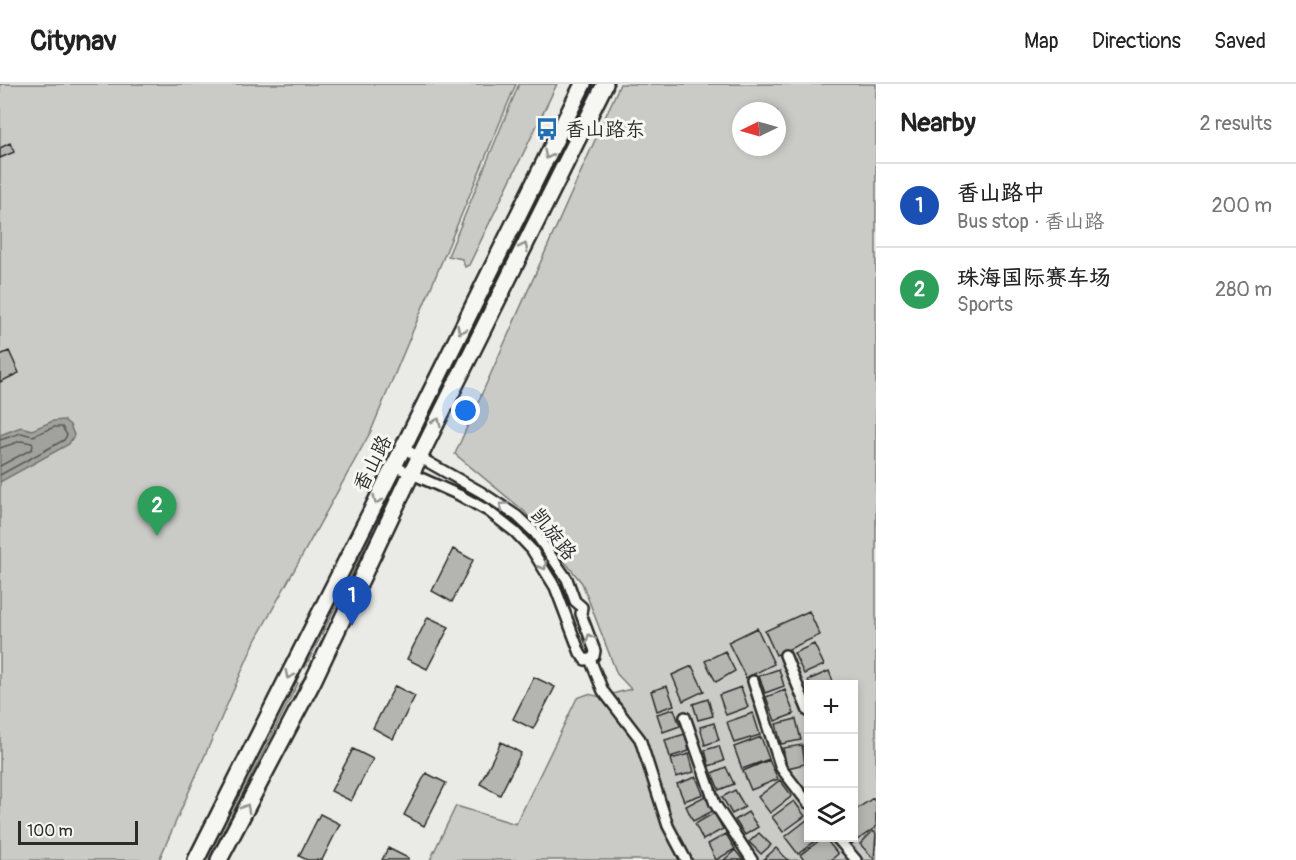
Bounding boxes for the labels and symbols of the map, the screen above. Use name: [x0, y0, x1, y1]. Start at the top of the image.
north arrow: [732, 102, 786, 156]
bus stop icon: 香山路东: [534, 116, 560, 142]
place label: 香山路东: [565, 117, 645, 142]
one-way arrow: [543, 149, 555, 160]
one-way arrow: [517, 243, 529, 254]
one-way arrow: [457, 324, 469, 335]
your location: [451, 396, 480, 425]
one-way arrow: [430, 417, 442, 428]
street label: 香山路: [348, 430, 398, 496]
pin: 2: [138, 486, 176, 536]
one-way arrow: [372, 494, 384, 505]
one-way arrow: [498, 502, 509, 513]
street label: 凯旋路: [525, 503, 583, 566]
one-way arrow: [535, 560, 547, 570]
pin: 1: [332, 576, 372, 626]
one-way arrow: [585, 633, 597, 644]
one-way arrow: [285, 668, 296, 679]
one-way arrow: [239, 804, 250, 814]
scale bar: [18, 818, 138, 846]

